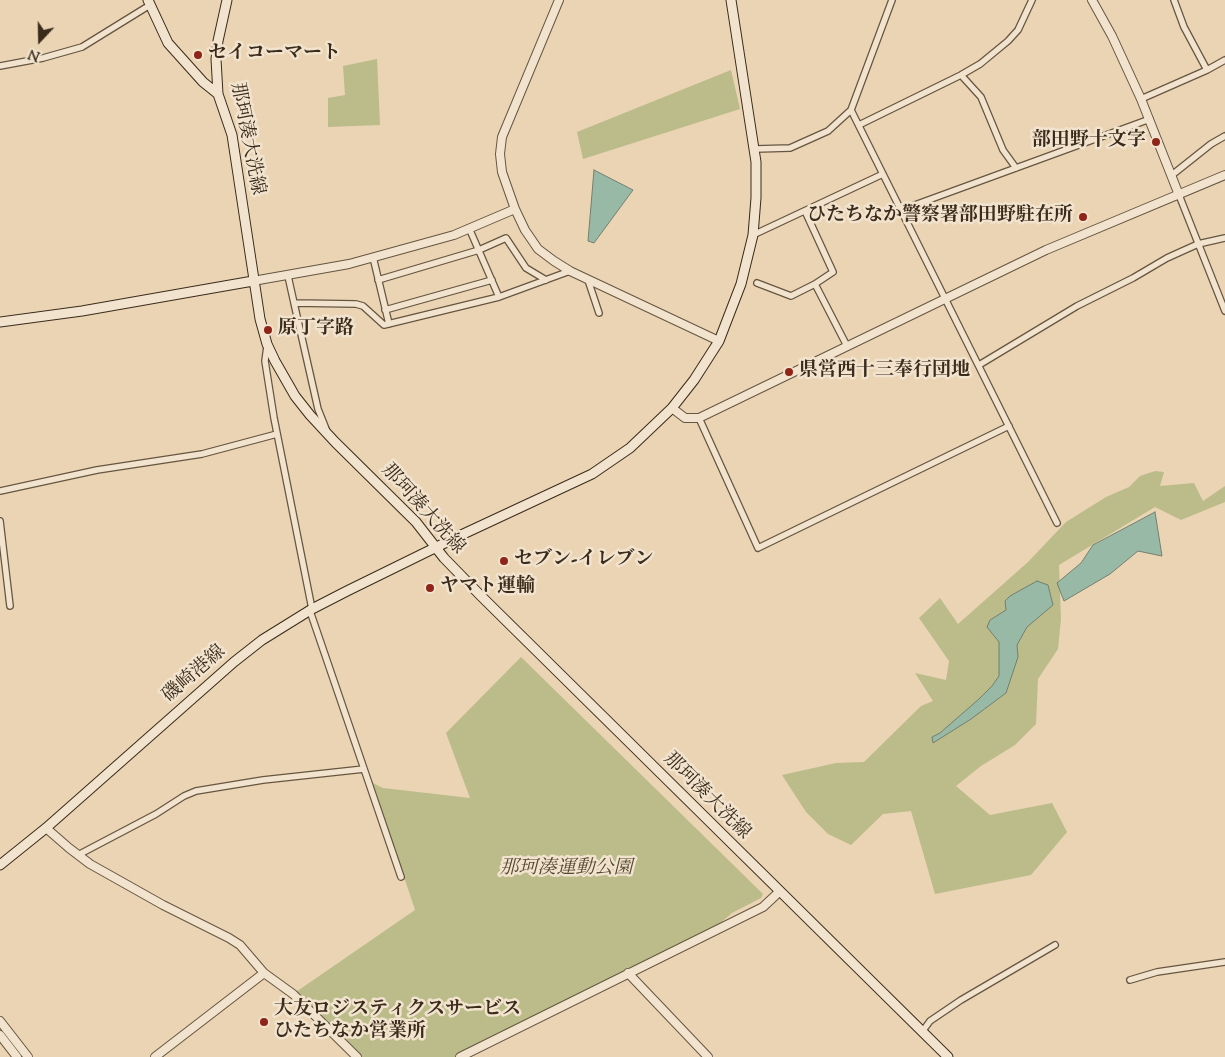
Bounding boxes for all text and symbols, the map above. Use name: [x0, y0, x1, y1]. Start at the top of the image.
north arrow: [15, 15, 65, 65]
text: N: [26, 43, 43, 65]
place label: セイコーマート: [208, 44, 341, 66]
marker: セイコーマート: [192, 49, 204, 61]
street label: 那珂湊大洗線: [224, 81, 268, 197]
place label: 部田野十文字: [1032, 131, 1146, 153]
marker: 部田野十文字: [1150, 136, 1162, 148]
place label: ひたちなか警察署部田野駐在所: [807, 206, 1073, 228]
marker: ひたちなか警察署部田野駐在所: [1077, 211, 1089, 223]
place label: 原丁字路: [278, 319, 354, 341]
marker: 原丁字路: [262, 324, 274, 336]
place label: 県営西十三奉行団地: [799, 361, 970, 383]
marker: 県営西十三奉行団地: [783, 366, 795, 378]
street label: 那珂湊大洗線: [375, 460, 469, 560]
place label: セブン-イレブン: [514, 550, 653, 572]
marker: セブン-イレブン: [498, 555, 510, 567]
place label: ヤマト運輸: [440, 577, 535, 599]
marker: ヤマト運輸: [424, 582, 436, 594]
street label: 磯崎港線: [159, 641, 231, 709]
street label: 那珂湊大洗線: [658, 749, 754, 845]
park label: 那珂湊運動公園: [500, 859, 632, 881]
place label: 大友ロジスティクスサービス ひたちなか営業所: [274, 1000, 521, 1044]
marker: 大友ロジスティクスサービス ひたちなか営業所: [258, 1016, 270, 1028]

